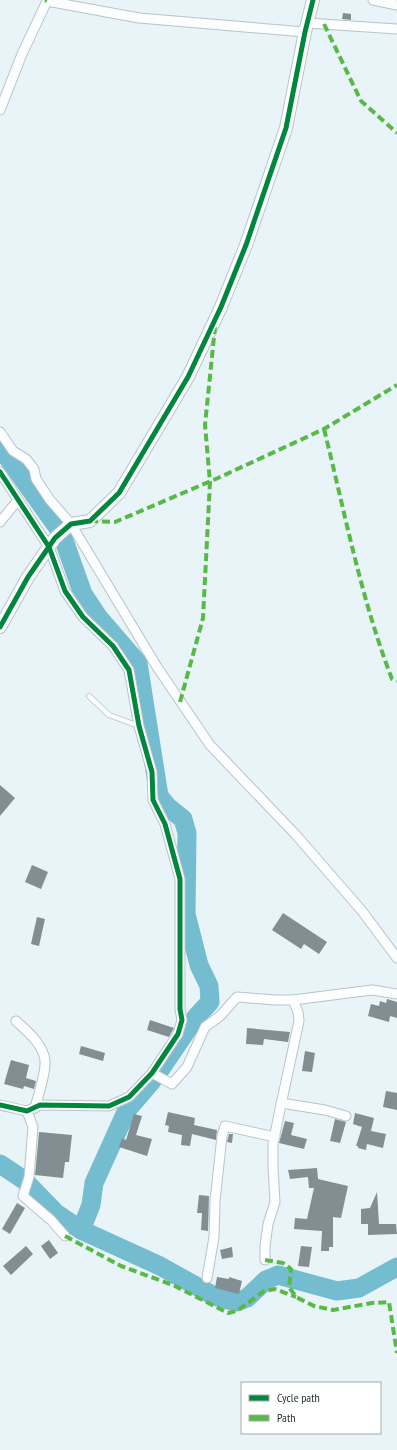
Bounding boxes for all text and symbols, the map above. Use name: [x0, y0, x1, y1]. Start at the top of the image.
legend: [241, 1382, 381, 1434]
text: Cycle path: [277, 1390, 320, 1405]
text: Path: [277, 1410, 295, 1425]

